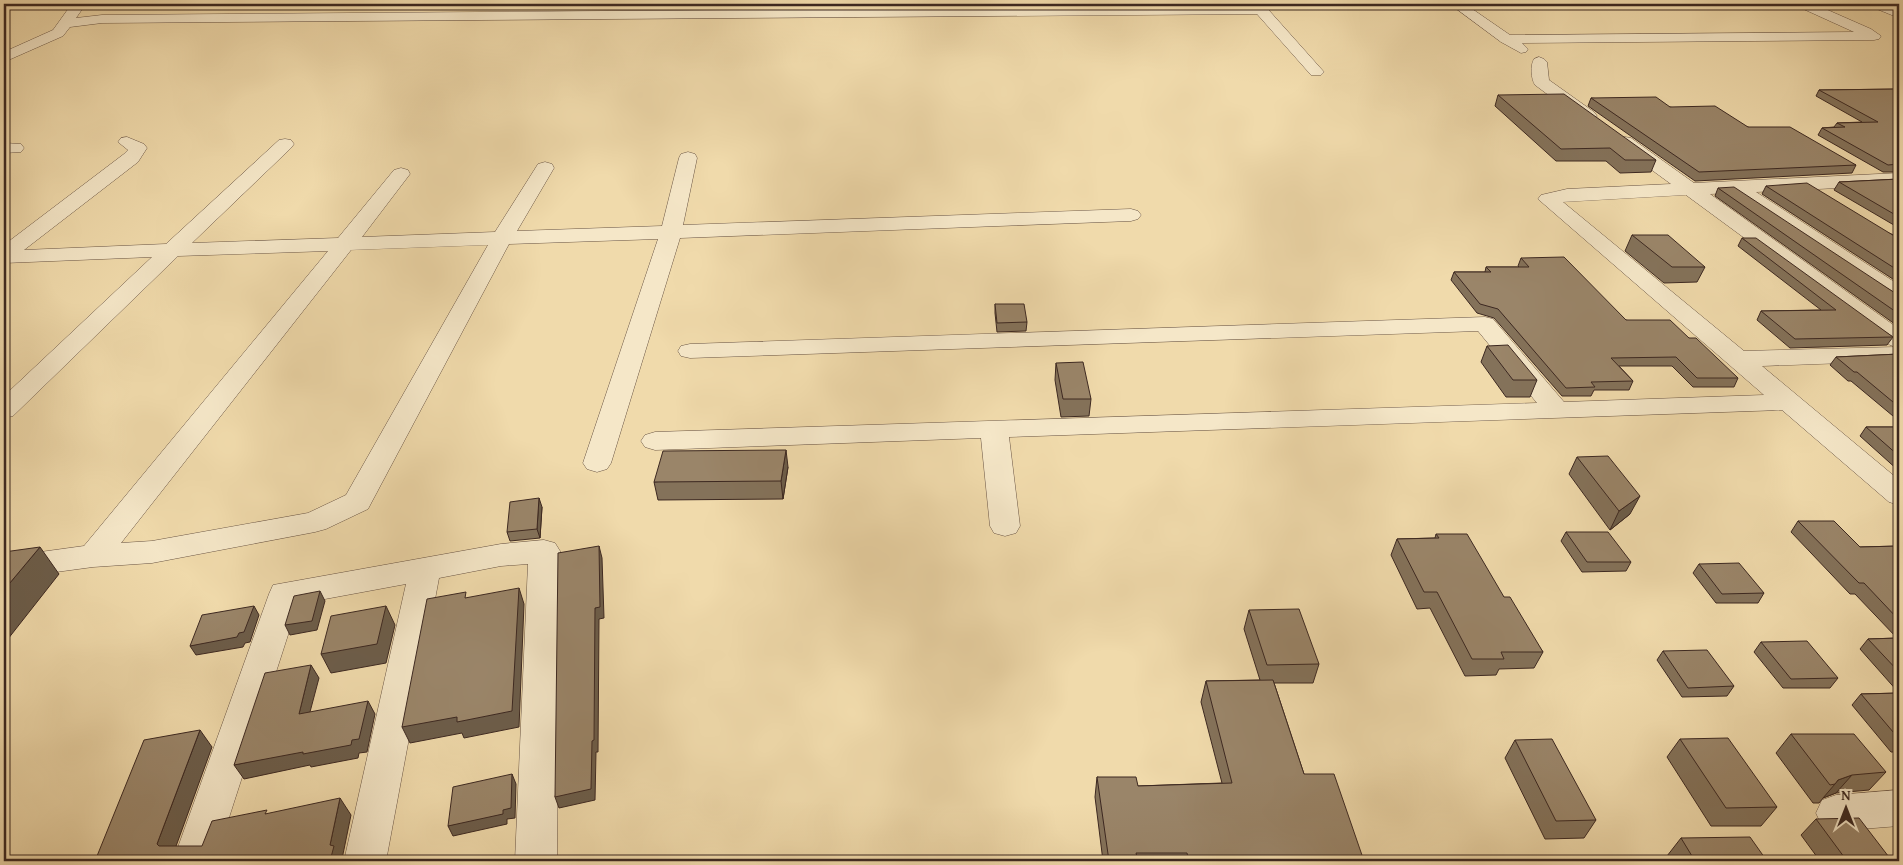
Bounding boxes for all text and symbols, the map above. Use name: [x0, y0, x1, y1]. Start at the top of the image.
north arrow: [1820, 782, 1870, 832]
text: N: [1841, 785, 1851, 805]

